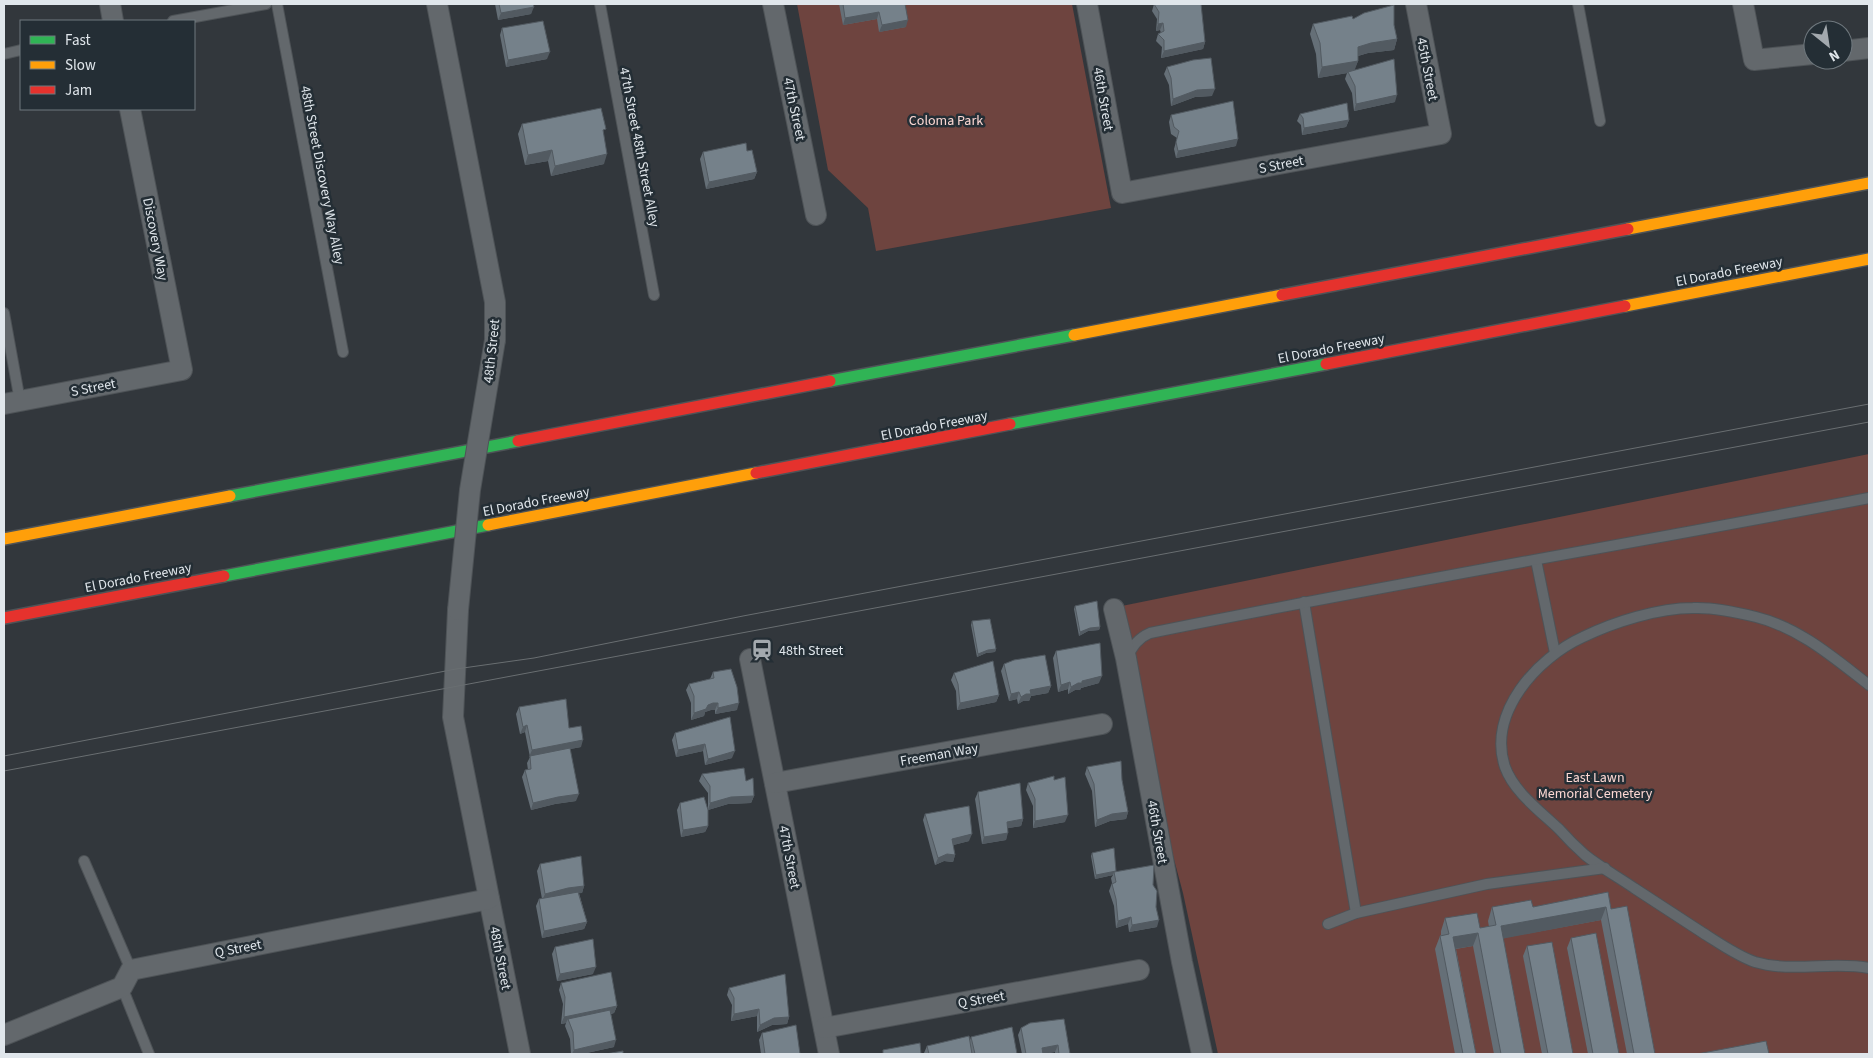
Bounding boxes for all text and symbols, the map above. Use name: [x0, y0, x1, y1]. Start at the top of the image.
legend: [20, 20, 195, 110]
north arrow: [1803, 20, 1853, 70]
text: Fast: [65, 30, 91, 51]
street label: 45th Street: [1411, 36, 1443, 103]
text: N: [1825, 44, 1843, 66]
text: Slow: [65, 55, 96, 76]
street label: 47th Street 48th Street Alley: [614, 66, 664, 229]
street label: 46th Street: [1088, 66, 1118, 133]
street label: 47th Street: [778, 76, 811, 143]
text: Jam: [65, 80, 92, 101]
street label: 48th Street Discovery Way Alley: [295, 84, 349, 267]
park label: Coloma Park: [909, 111, 983, 131]
street label: S Street: [1257, 151, 1306, 179]
street label: Discovery Way: [137, 196, 173, 283]
street label: El Dorado Freeway: [1674, 252, 1785, 292]
street label: 48th Street: [479, 318, 505, 384]
street label: El Dorado Freeway: [1276, 329, 1387, 369]
street label: S Street: [69, 374, 118, 402]
street label: El Dorado Freeway: [879, 406, 990, 446]
street label: El Dorado Freeway: [481, 482, 592, 522]
street label: El Dorado Freeway: [83, 558, 194, 598]
station icon: 48th Street: [749, 637, 775, 663]
place label: 48th Street: [779, 641, 843, 661]
street label: Freeman Way: [899, 738, 980, 772]
park label: East Lawn Memorial Cemetery: [1538, 768, 1653, 804]
street label: 46th Street: [1142, 799, 1172, 866]
street label: 47th Street: [773, 824, 805, 891]
street label: 48th Street: [484, 925, 516, 992]
street label: Q Street: [213, 935, 264, 963]
street label: Q Street: [956, 986, 1006, 1014]

